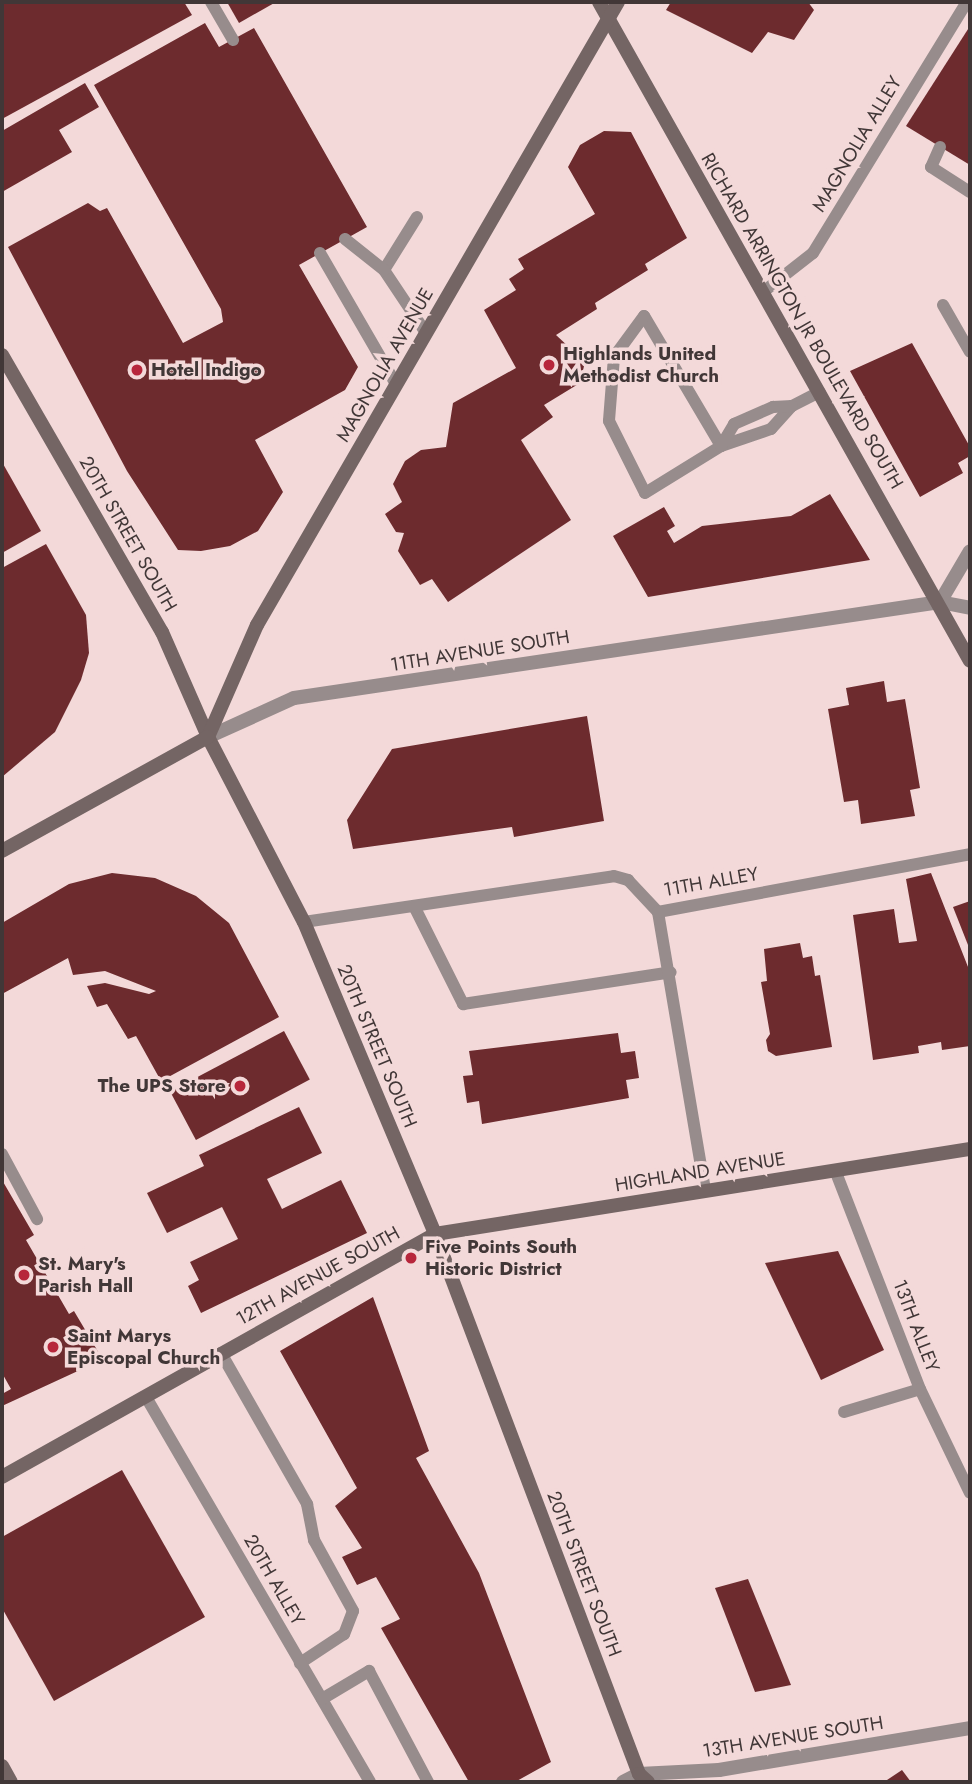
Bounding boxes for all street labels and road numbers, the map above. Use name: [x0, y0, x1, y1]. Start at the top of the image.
street label: MAGNOLIA ALLEY: [808, 72, 906, 216]
street label: RICHARD ARRINGTON JR BOULEVARD SOUTH: [696, 149, 908, 493]
street label: MAGNOLIA AVENUE: [332, 284, 438, 446]
street label: 20TH STREET SOUTH: [74, 452, 182, 616]
street label: 11TH AVENUE SOUTH: [389, 626, 571, 676]
street label: 11TH ALLEY: [662, 862, 760, 902]
street label: 20TH STREET SOUTH: [332, 961, 422, 1131]
street label: HIGHLAND AVENUE: [613, 1147, 787, 1197]
street label: 12TH AVENUE SOUTH: [232, 1222, 404, 1330]
street label: 13TH ALLEY: [888, 1277, 944, 1375]
street label: 20TH STREET SOUTH: [542, 1488, 626, 1660]
street label: 20TH ALLEY: [239, 1531, 309, 1629]
street label: 13TH AVENUE SOUTH: [701, 1711, 885, 1763]

